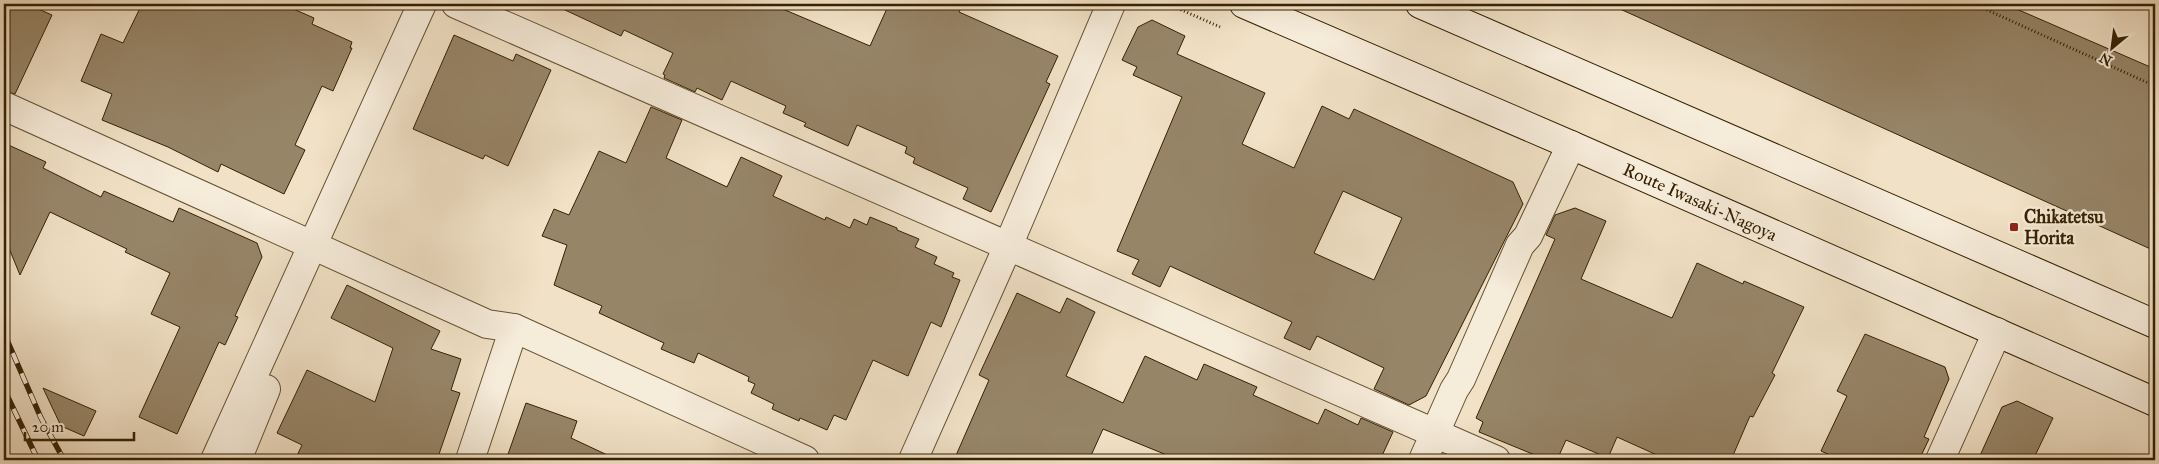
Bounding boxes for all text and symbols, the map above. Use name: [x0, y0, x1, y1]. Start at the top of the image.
north arrow: [2086, 22, 2136, 72]
text: N: [2097, 49, 2115, 69]
street label: Route Iwasaki-Nagoya: [1619, 158, 1781, 247]
place label: Chikatetsu Horita: [2024, 206, 2104, 249]
marker: Chikatetsu Horita: [2008, 221, 2020, 233]
scale bar: [25, 409, 134, 441]
text: 20 m: [32, 418, 64, 436]

